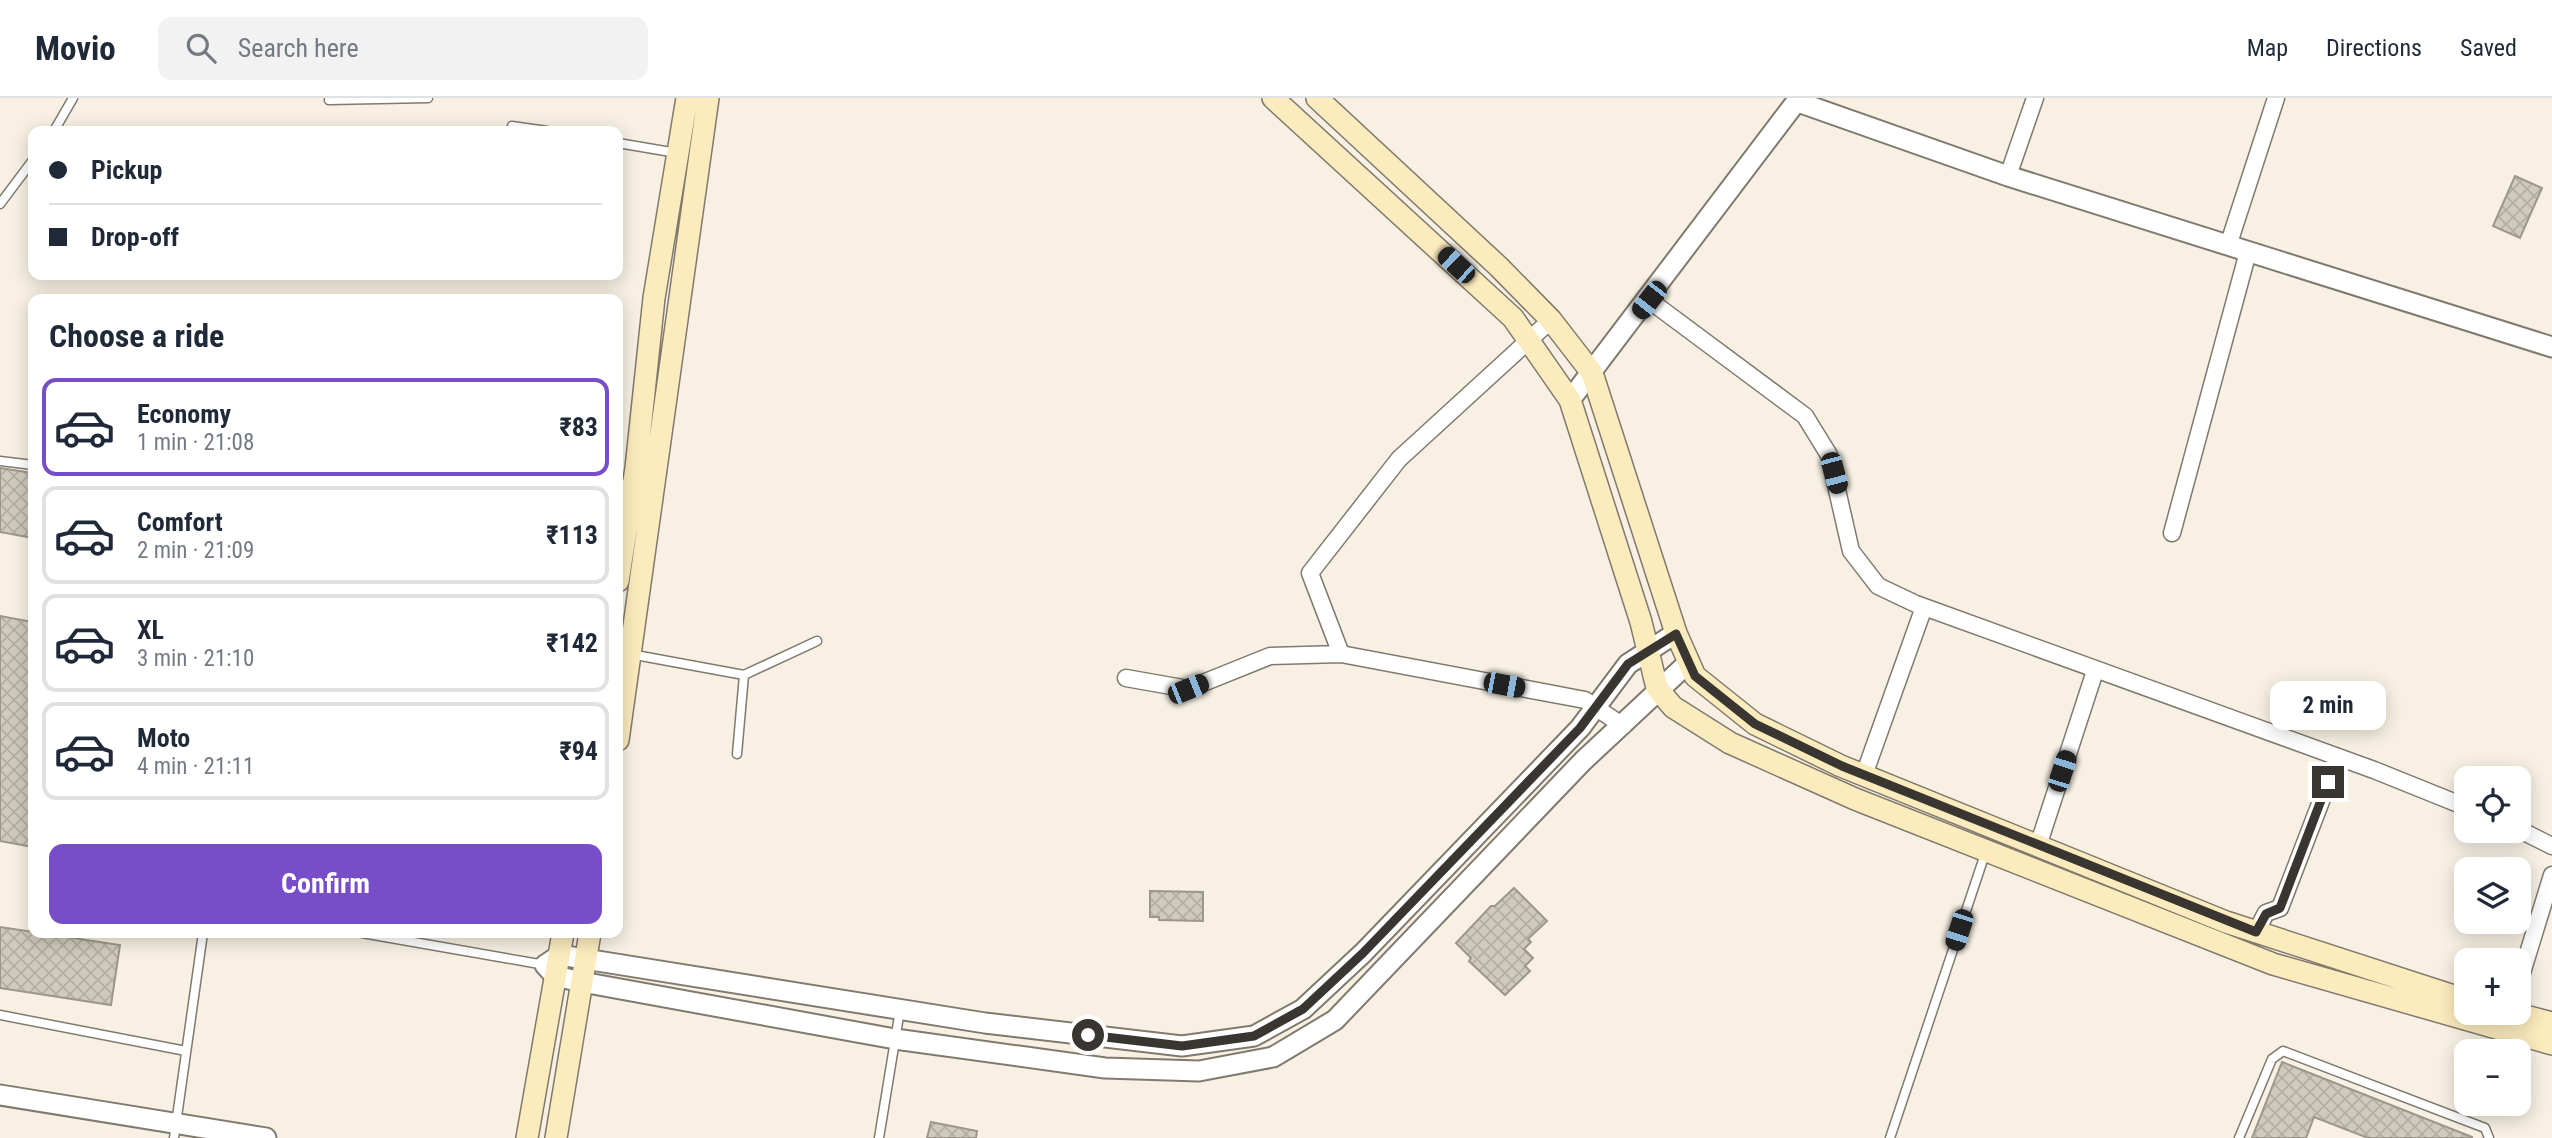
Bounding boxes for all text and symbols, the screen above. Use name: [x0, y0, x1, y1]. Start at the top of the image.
search box: [158, 17, 648, 80]
text: Movio: [35, 29, 116, 68]
icon: search: [182, 29, 220, 67]
text: Search here: [238, 33, 359, 63]
text: Map: [2247, 34, 2288, 62]
text: Directions: [2326, 34, 2422, 62]
text: Saved: [2460, 34, 2517, 62]
text: Pickup: [91, 155, 162, 185]
text: Drop-off: [91, 222, 179, 252]
car: [1434, 243, 1479, 287]
car: [1628, 277, 1671, 323]
text: Choose a ride: [49, 317, 224, 355]
icon: car: [53, 396, 116, 459]
text: Economy: [137, 399, 231, 429]
text: ₹83: [559, 412, 598, 442]
text: 1 min · 21:08: [137, 429, 254, 456]
car: [1819, 450, 1850, 496]
icon: car: [53, 504, 116, 567]
text: Comfort: [137, 507, 223, 537]
text: ₹113: [546, 520, 598, 550]
text: 2 min · 21:09: [137, 537, 254, 564]
icon: car: [53, 612, 116, 675]
text: XL: [137, 615, 164, 645]
text: ₹142: [546, 628, 598, 658]
text: 3 min · 21:10: [137, 645, 254, 672]
car: [1165, 671, 1212, 707]
car: [1482, 671, 1527, 699]
callout: 2 min: [2270, 680, 2386, 730]
text: 2 min: [2302, 692, 2354, 719]
icon: car: [53, 720, 116, 783]
text: Moto: [137, 723, 190, 753]
text: ₹94: [559, 736, 598, 766]
car: [2046, 748, 2079, 794]
text: 4 min · 21:11: [137, 753, 254, 780]
route end: [2312, 766, 2344, 798]
map controls: [2454, 766, 2531, 1116]
button: locate: [2454, 766, 2531, 843]
button: Confirm: [49, 844, 602, 924]
button: layers: [2454, 857, 2531, 934]
car: [1943, 907, 1976, 953]
button: +: [2454, 948, 2531, 1025]
route start: [1072, 1019, 1104, 1051]
button: −: [2454, 1039, 2531, 1116]

